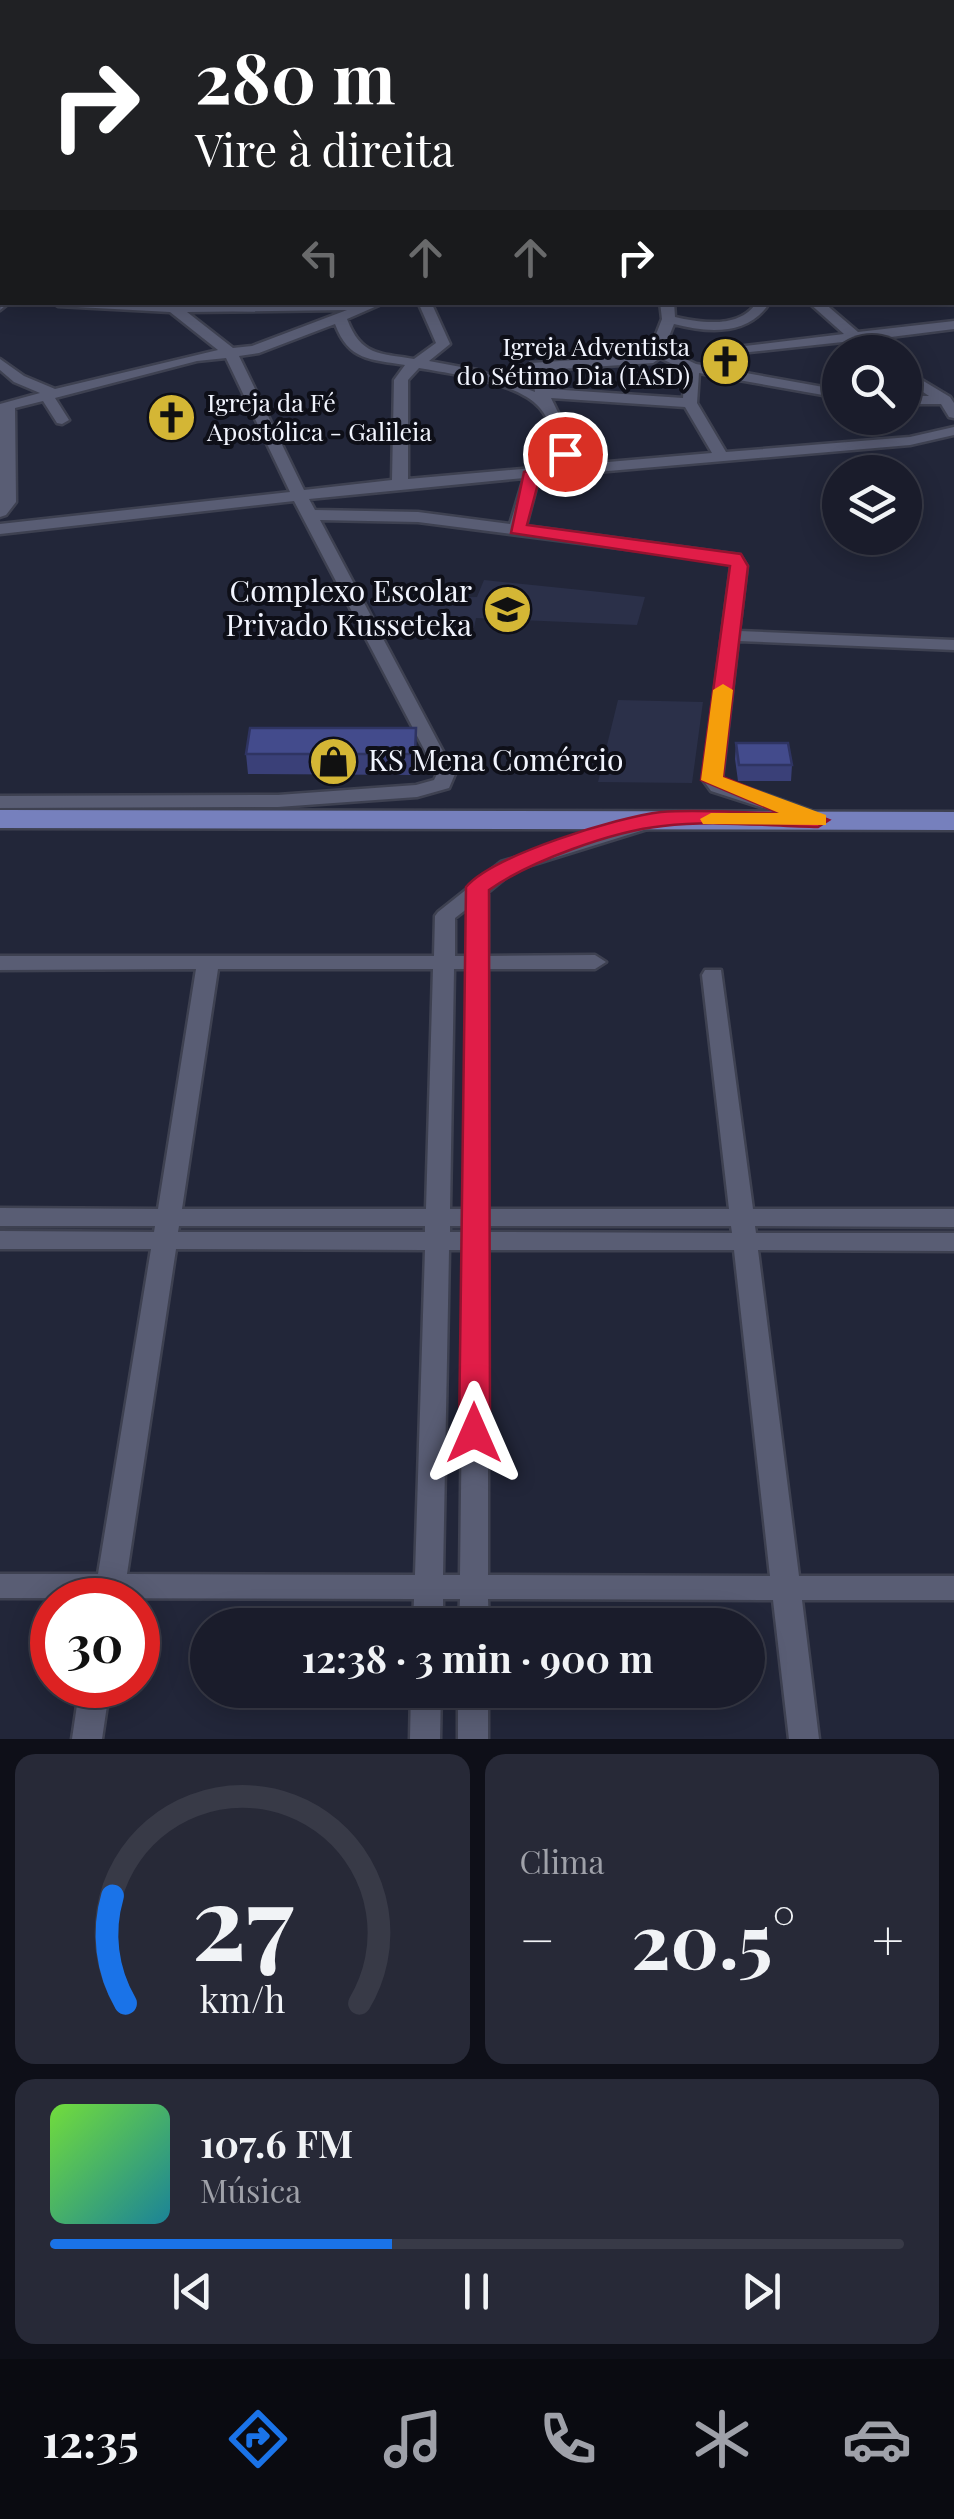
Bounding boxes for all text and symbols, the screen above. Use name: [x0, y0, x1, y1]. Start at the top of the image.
text: 280 m: [195, 28, 396, 122]
icon: right: [30, 40, 160, 170]
text: Vire à direita: [195, 118, 454, 178]
icon: left: [293, 230, 348, 285]
icon: ahead: [398, 230, 453, 285]
icon: ahead: [503, 230, 558, 285]
icon: right: [608, 230, 663, 285]
place label: Igreja Adventista do Sétimo Dia (IASD): [457, 329, 691, 391]
church icon: Igreja Adventista do Sétimo Dia (IASD): [699, 335, 751, 387]
map controls: [822, 335, 922, 555]
button: search: [822, 335, 922, 435]
place label: Igreja da Fé Apostólica - Galileia: [206, 385, 432, 447]
church icon: Igreja da Fé Apostólica - Galileia: [146, 391, 198, 443]
pin: [523, 412, 608, 497]
icon: arrive: [538, 427, 593, 482]
button: layers: [822, 455, 922, 555]
place label: Complexo Escolar Privado Kusseteka: [226, 570, 472, 644]
school or university icon: Complexo Escolar Privado Kusseteka: [481, 583, 533, 635]
shop icon: KS Mena Comércio: [307, 735, 359, 787]
place label: KS Mena Comércio: [368, 739, 624, 779]
position arrow: [422, 1381, 526, 1485]
speed limit sign: 30: [30, 1578, 160, 1708]
text: 12:38 · 3 min · 900 m: [302, 1632, 653, 1683]
text: Clima: [520, 1839, 604, 1882]
text: 27: [191, 1848, 294, 1987]
text: 20.5°: [631, 1888, 796, 1988]
text: −: [520, 1901, 555, 1975]
text: +: [872, 1901, 904, 1975]
text: km/h: [199, 1974, 285, 2022]
text: 107.6 FM: [200, 2117, 353, 2168]
text: Música: [200, 2168, 301, 2211]
icon: previous: [165, 2264, 220, 2319]
icon: pause: [449, 2264, 504, 2319]
icon: next: [734, 2264, 789, 2319]
icon: directions: [223, 2404, 293, 2474]
icon: music: [378, 2404, 448, 2474]
icon: phone: [533, 2404, 603, 2474]
icon: climate: [687, 2404, 757, 2474]
icon: car: [842, 2404, 912, 2474]
text: 12:35: [42, 2409, 139, 2469]

